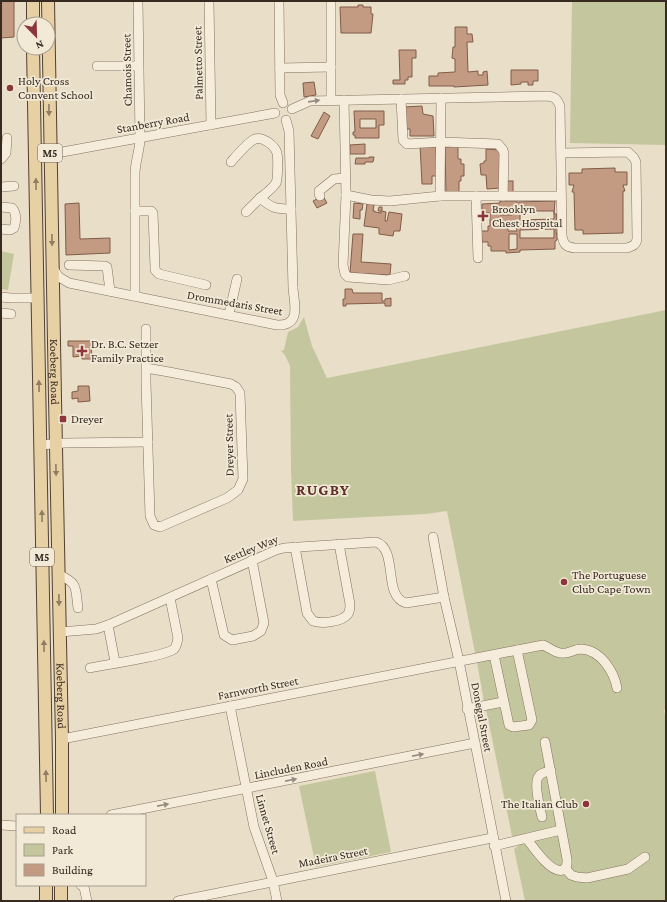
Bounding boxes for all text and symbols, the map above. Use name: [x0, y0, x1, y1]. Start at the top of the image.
north arrow: [16, 16, 56, 56]
street label: Palmetto Street: [190, 25, 206, 100]
street label: Chamois Street: [119, 32, 135, 107]
text: N: [34, 38, 46, 52]
place label: Holy Cross Convent School: [18, 74, 93, 102]
marker: Holy Cross Convent School: [5, 83, 15, 93]
one-way arrow: [307, 98, 320, 104]
one-way arrow: [46, 104, 52, 117]
street label: Stanberry Road: [116, 110, 191, 136]
road number: M5: [38, 144, 62, 162]
one-way arrow: [33, 177, 39, 190]
place label: Brooklyn Chest Hospital: [492, 202, 562, 230]
marker: Brooklyn Chest Hospital: [477, 210, 489, 222]
one-way arrow: [48, 234, 55, 246]
street label: Drommedaris Street: [186, 288, 285, 318]
place label: Dr. B.C. Setzer Family Practice: [91, 337, 164, 365]
street label: Koeberg Road: [47, 339, 62, 406]
marker: Dr. B.C. Setzer Family Practice: [76, 345, 88, 357]
one-way arrow: [36, 379, 42, 392]
place label: Dreyer: [71, 412, 104, 426]
street label: Dreyer Street: [221, 413, 237, 476]
marker: Dreyer: [58, 414, 68, 424]
one-way arrow: [53, 464, 60, 476]
district label: RUGBY: [296, 481, 350, 498]
one-way arrow: [39, 509, 45, 522]
street label: Kettley Way: [222, 532, 281, 566]
road number: M5: [30, 548, 54, 566]
place label: The Portuguese Club Cape Town: [572, 568, 651, 596]
marker: The Portuguese Club Cape Town: [559, 577, 569, 587]
one-way arrow: [56, 594, 62, 607]
one-way arrow: [41, 639, 47, 652]
street label: Koeberg Road: [53, 663, 69, 730]
street label: Farnworth Street: [217, 673, 300, 703]
street label: Donegal Street: [468, 681, 496, 754]
one-way arrow: [412, 751, 425, 757]
street label: Lincluden Road: [253, 754, 330, 782]
one-way arrow: [43, 769, 49, 782]
one-way arrow: [285, 777, 297, 783]
street label: Linnet Street: [253, 792, 284, 857]
place label: The Italian Club: [501, 797, 578, 811]
marker: The Italian Club: [581, 799, 591, 809]
one-way arrow: [157, 802, 169, 808]
legend: [16, 814, 146, 886]
text: Road: [52, 823, 77, 837]
text: Park: [52, 843, 74, 857]
street label: Madeira Street: [297, 843, 370, 871]
text: Building: [52, 863, 93, 877]

